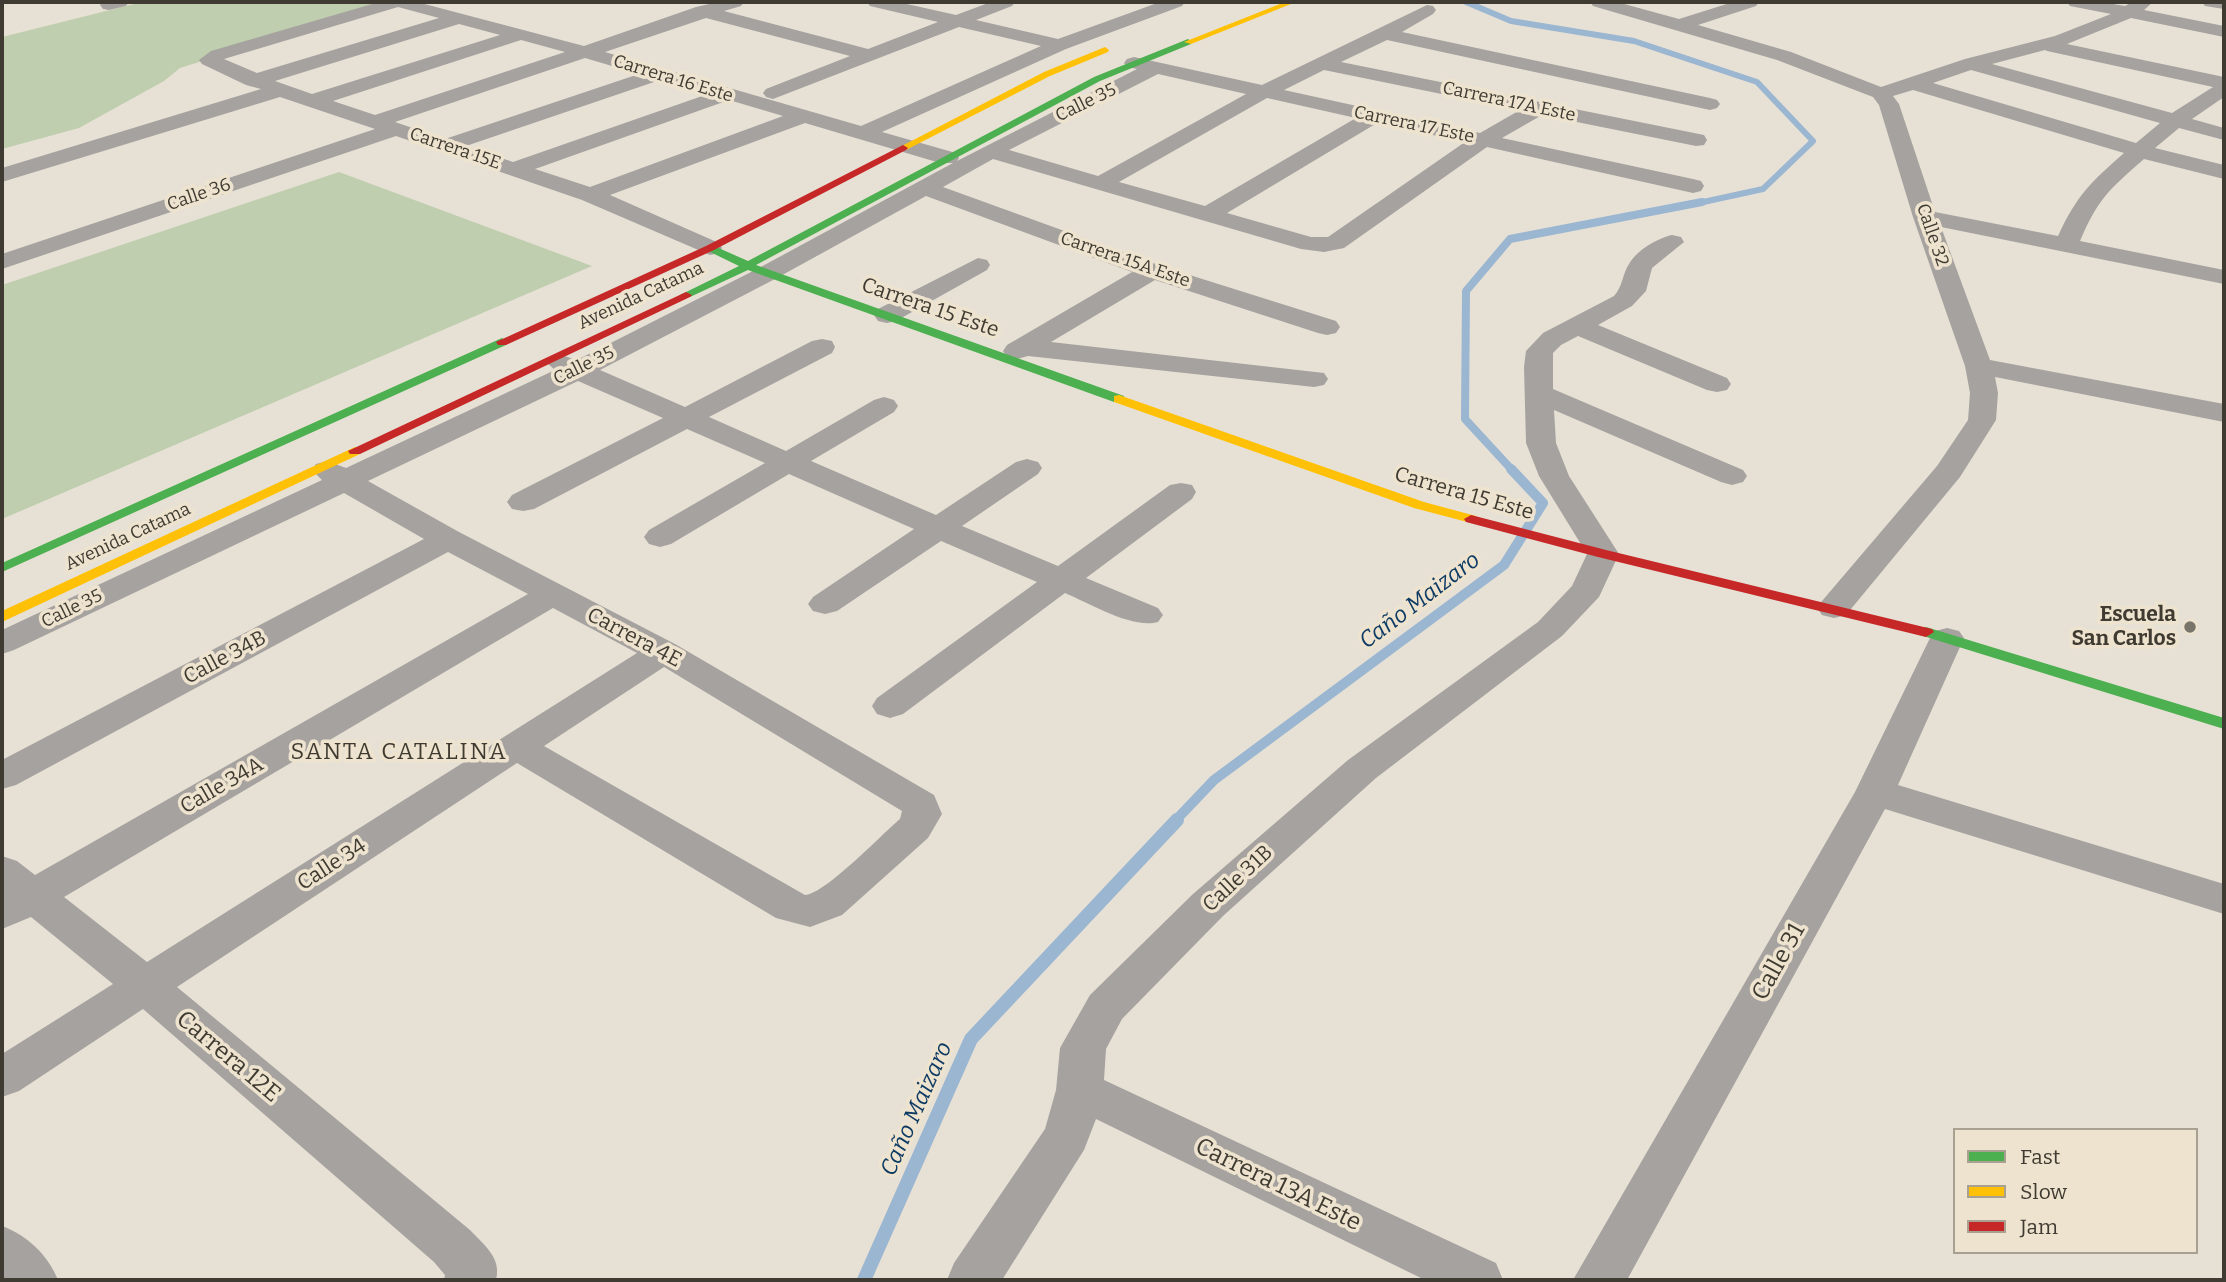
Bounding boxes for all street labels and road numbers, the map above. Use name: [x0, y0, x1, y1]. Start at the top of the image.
street label: Carrera 16 Este: [611, 51, 735, 107]
street label: Carrera 17A Este: [1441, 77, 1577, 127]
street label: Calle 35: [1052, 79, 1120, 127]
street label: Carrera 17 Este: [1352, 102, 1476, 148]
street label: Carrera 15E: [407, 123, 503, 175]
street label: Calle 36: [164, 174, 234, 216]
street label: Calle 32: [1911, 201, 1953, 269]
street label: Carrera 15A Este: [1057, 228, 1193, 292]
street label: Avenida Catama: [575, 258, 707, 334]
street label: Carrera 15 Este: [858, 273, 1002, 343]
street label: Calle 35: [550, 342, 618, 390]
street label: Carrera 15 Este: [1391, 462, 1537, 526]
street label: Avenida Catama: [62, 499, 194, 575]
street label: Calle 35: [38, 585, 106, 633]
street label: Carrera 4E: [582, 603, 686, 673]
street label: Calle 34B: [179, 626, 271, 690]
street label: Calle 34A: [176, 752, 268, 820]
street label: Calle 34: [293, 834, 371, 896]
street label: Calle 31B: [1198, 840, 1278, 918]
street label: Calle 31: [1746, 919, 1812, 1005]
street label: Carrera 12E: [170, 1005, 286, 1109]
street label: Carrera 13A Este: [1190, 1132, 1366, 1238]

